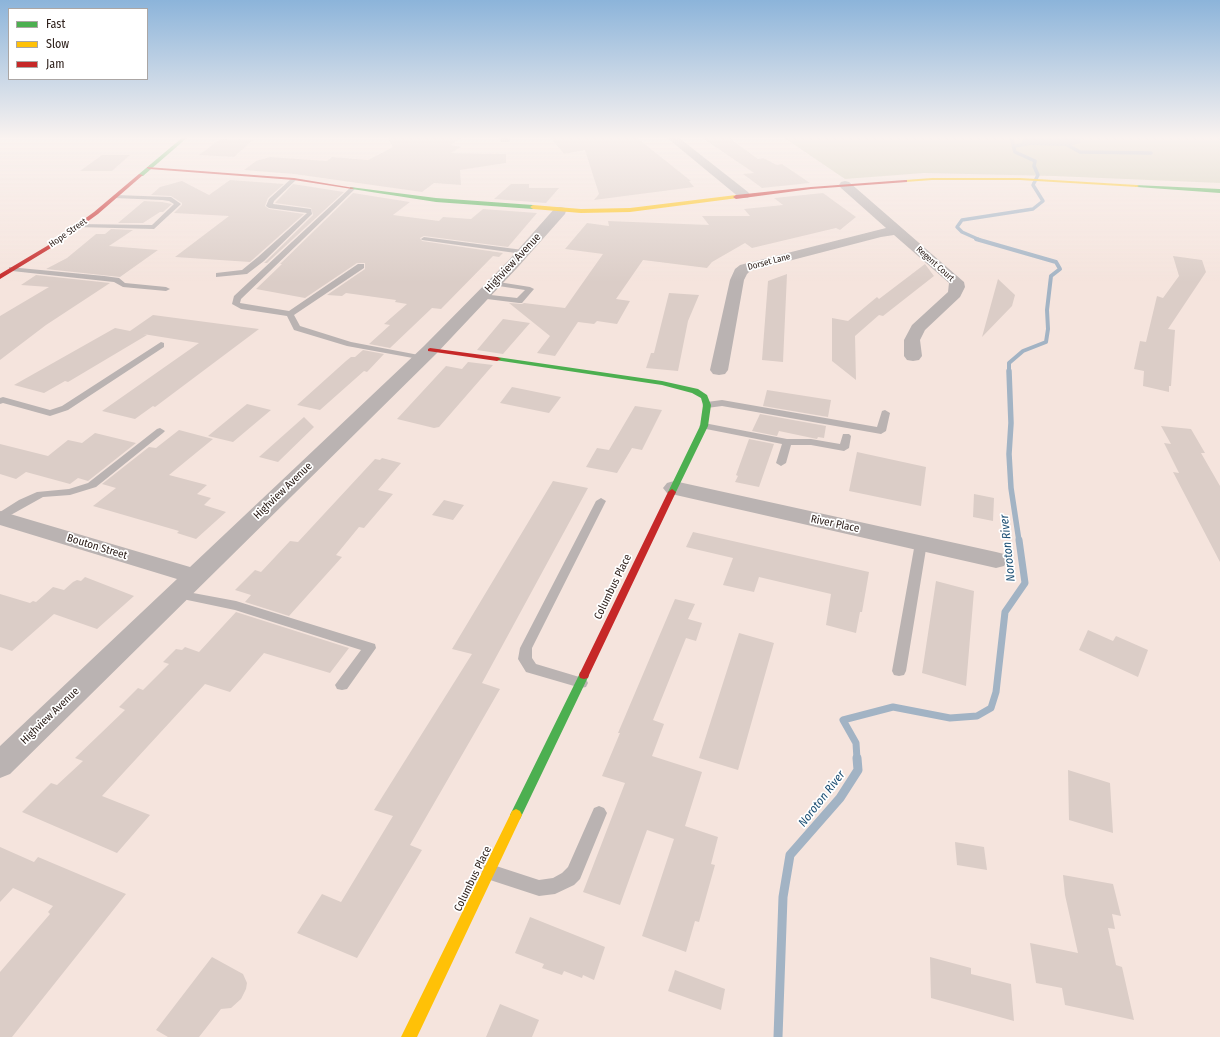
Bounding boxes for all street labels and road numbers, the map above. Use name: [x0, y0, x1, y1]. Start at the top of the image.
street label: Hope Street: [47, 216, 89, 250]
street label: Highview Avenue: [482, 231, 544, 295]
street label: Regent Court: [914, 244, 956, 284]
street label: Dorset Lane: [746, 251, 792, 273]
street label: Highview Avenue: [251, 460, 315, 522]
street label: River Place: [810, 512, 860, 536]
street label: Bouton Street: [65, 532, 129, 562]
street label: Columbus Place: [592, 552, 634, 622]
street label: Highview Avenue: [18, 685, 82, 747]
street label: Columbus Place: [452, 844, 494, 914]

